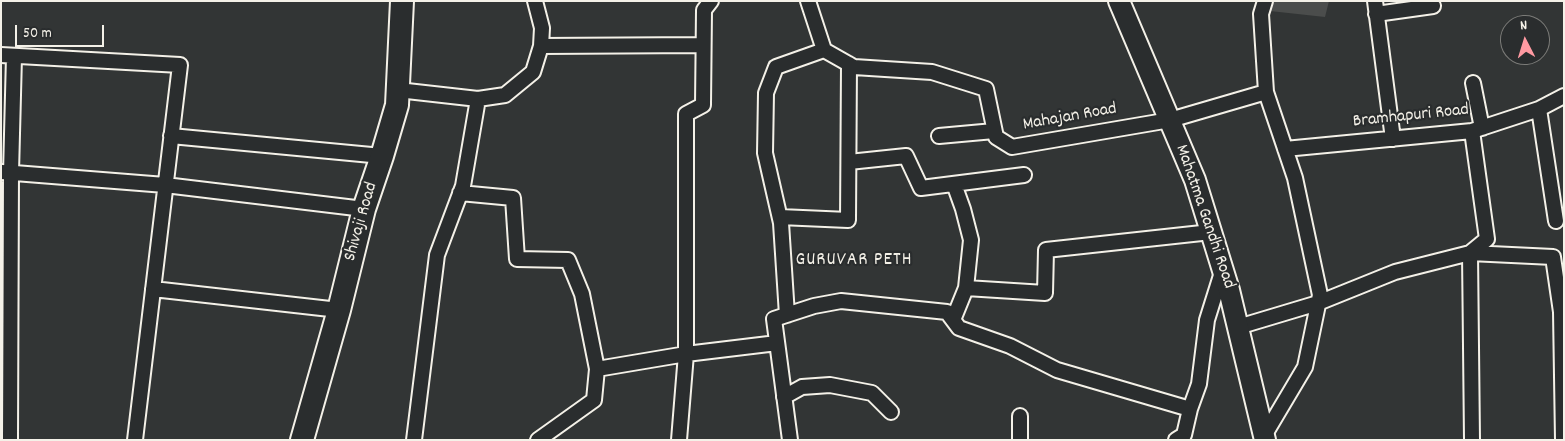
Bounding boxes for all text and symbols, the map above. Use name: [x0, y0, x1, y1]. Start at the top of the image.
scale bar: [18, 15, 106, 47]
north arrow: [1500, 15, 1550, 65]
text: N: [1519, 16, 1528, 36]
text: 50 m: [23, 23, 52, 45]
street label: Mahajan Road: [1021, 99, 1119, 137]
street label: Bramhapuri Road: [1352, 100, 1470, 134]
street label: Mahatma Gandhi Road: [1169, 142, 1239, 292]
street label: Shivaji Road: [340, 180, 384, 264]
district label: GURUVAR PETH: [794, 250, 914, 272]

